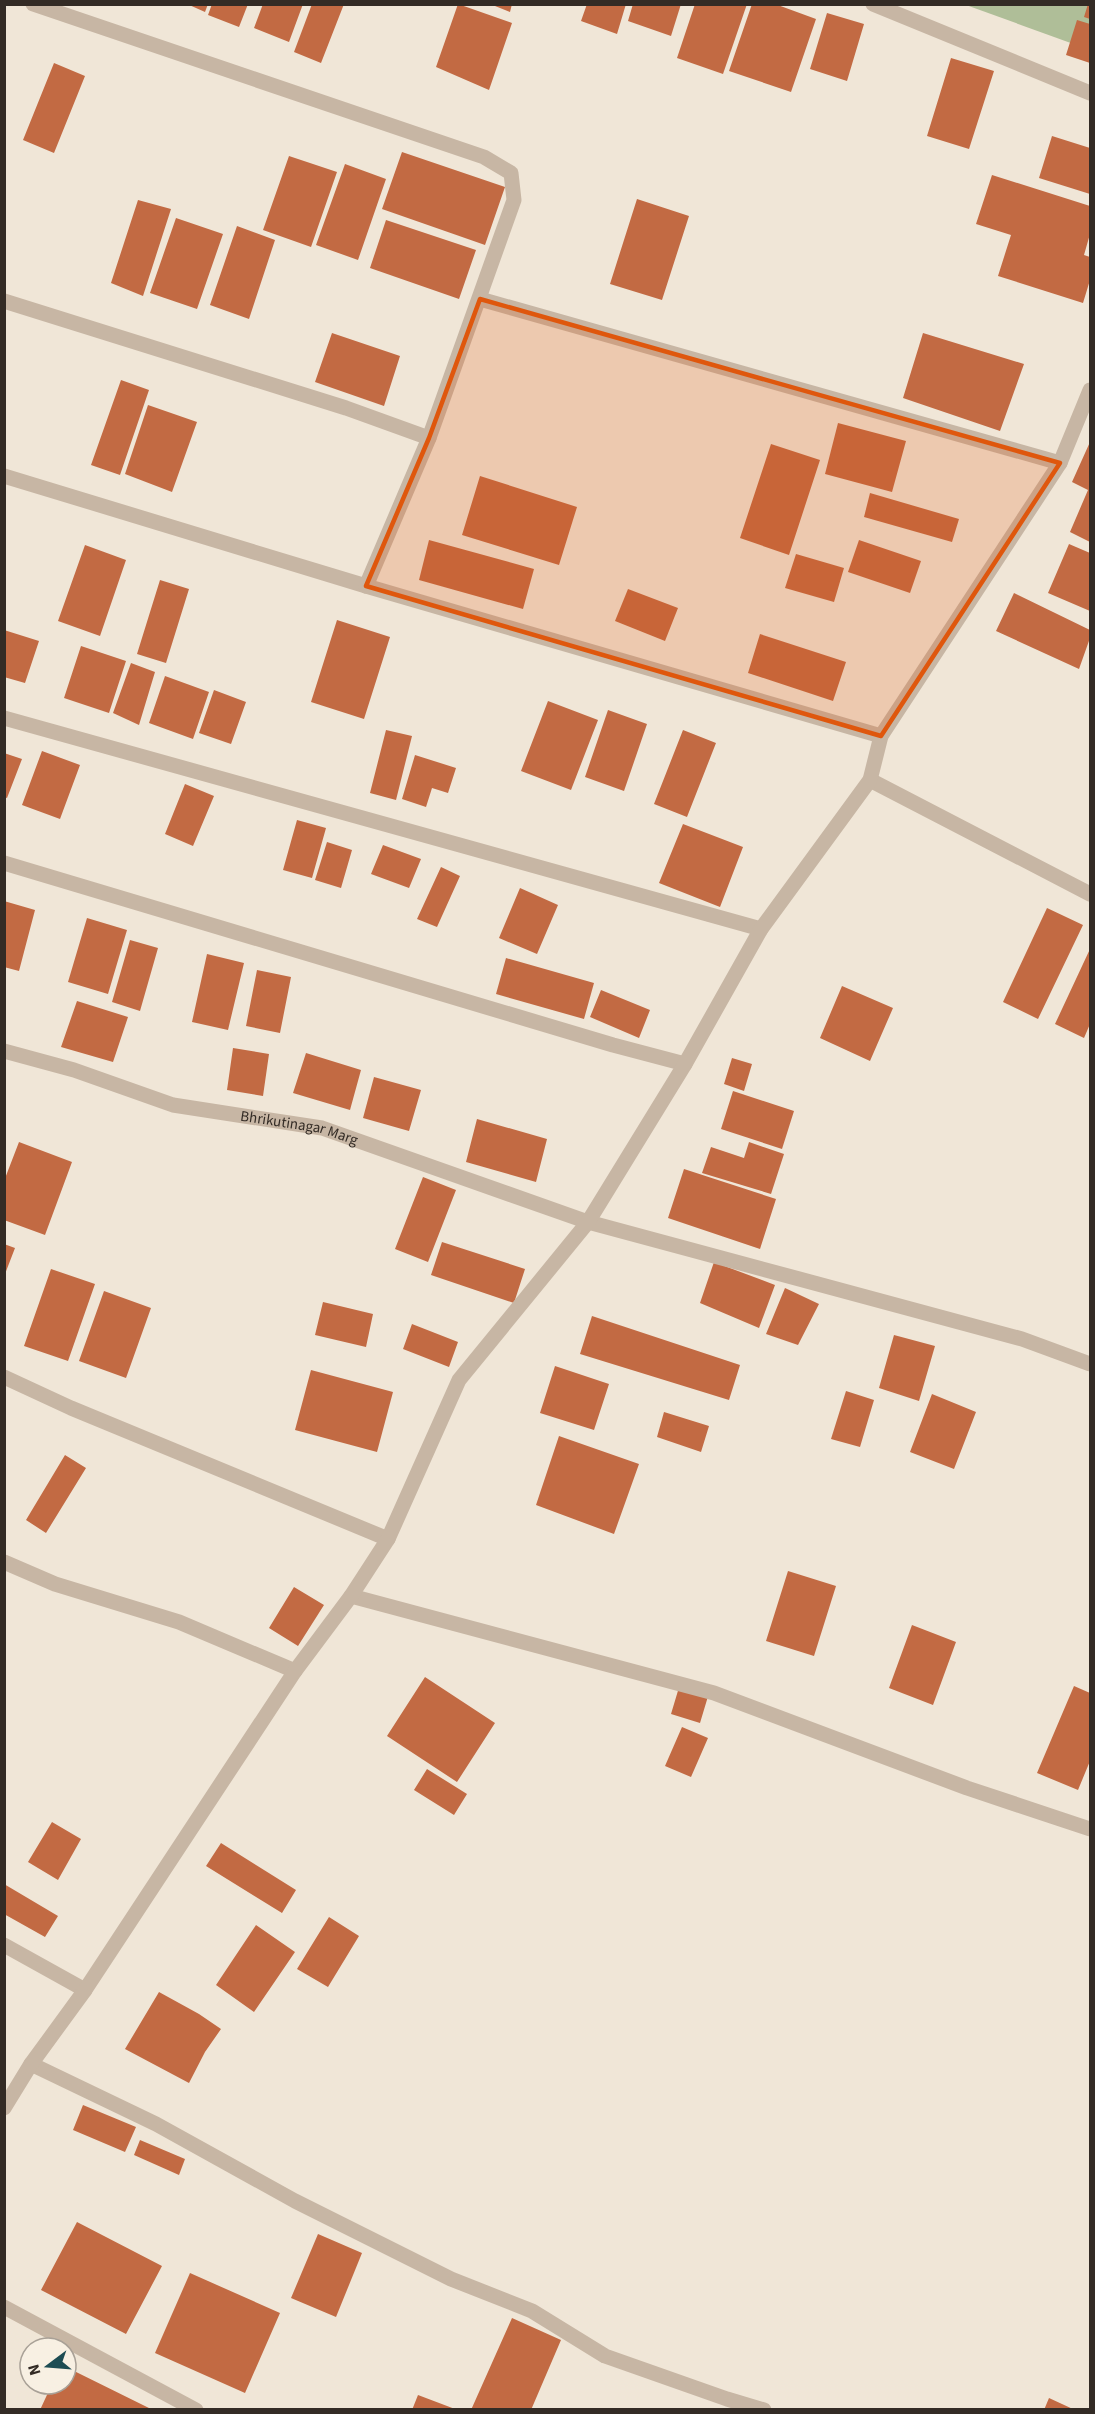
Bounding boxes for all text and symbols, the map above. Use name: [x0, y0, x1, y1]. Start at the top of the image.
street label: Bhrikutinagar Marg: [239, 1105, 362, 1151]
north arrow: [18, 2336, 78, 2396]
text: N: [23, 2362, 47, 2378]

